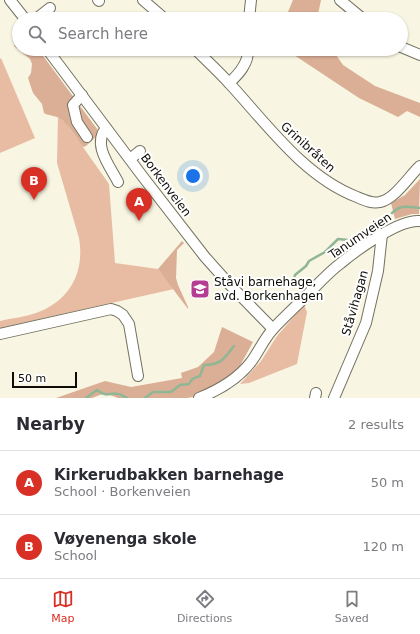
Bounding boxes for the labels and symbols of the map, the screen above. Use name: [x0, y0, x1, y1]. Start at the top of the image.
street label: Grinibråten: [278, 119, 338, 175]
street label: Borkenveien: [138, 151, 194, 219]
your location: [183, 166, 203, 186]
pin: B: [21, 167, 47, 200]
pin: A: [126, 188, 152, 221]
street label: Tanumveien: [325, 210, 394, 263]
street label: Ståvihagan: [339, 269, 371, 337]
place label: Ståvi barnehage, avd. Borkenhagen: [214, 275, 323, 303]
school or university icon: Ståvi barnehage, avd. Borkenhagen: [189, 278, 211, 300]
scale bar: [12, 370, 77, 389]

